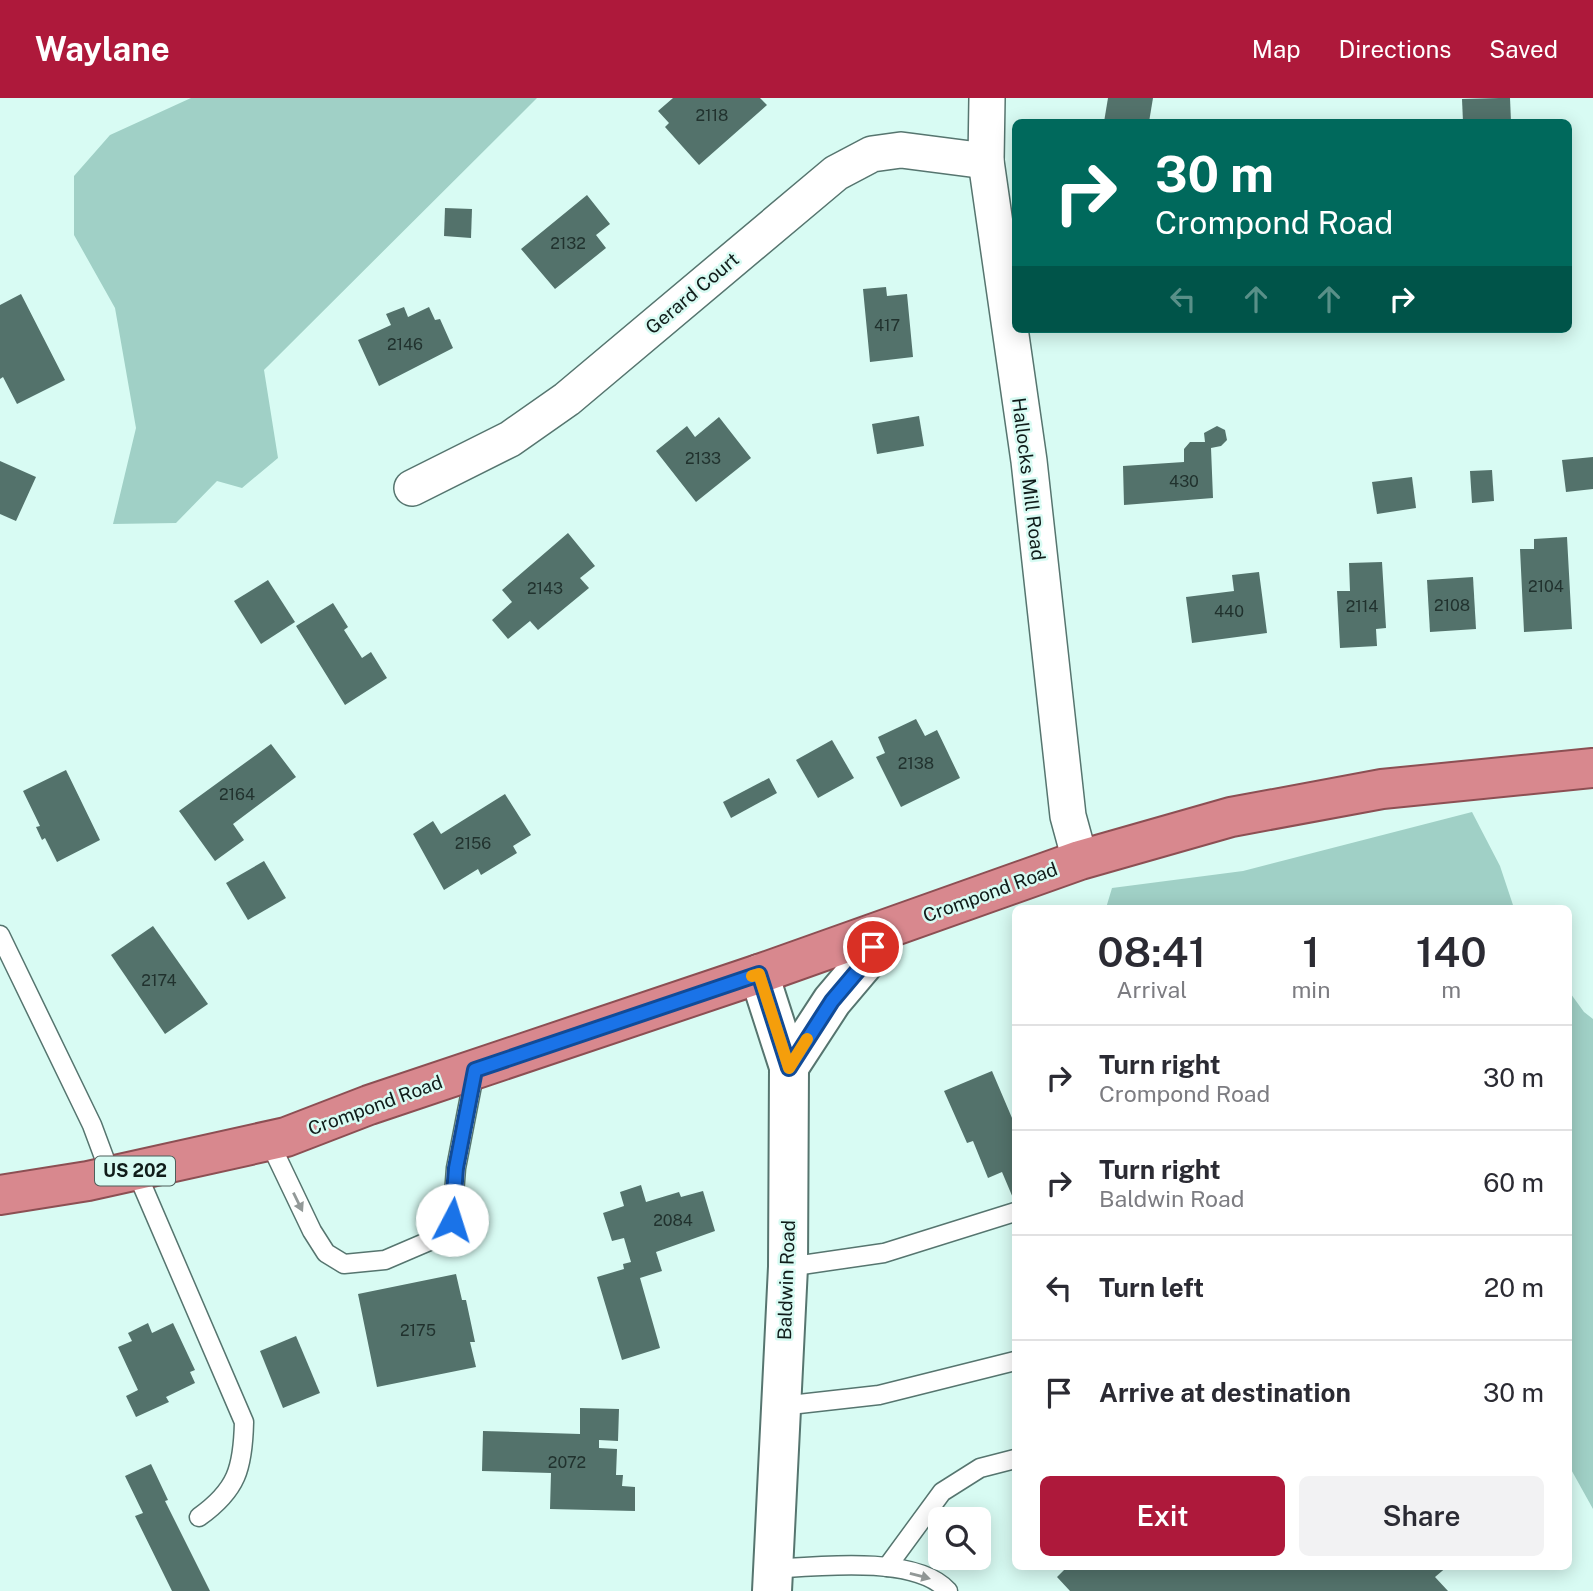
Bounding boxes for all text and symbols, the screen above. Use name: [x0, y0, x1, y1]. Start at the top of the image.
text: Waylane: [35, 30, 170, 68]
text: Map: [1252, 35, 1301, 63]
text: Directions: [1339, 35, 1451, 63]
text: Saved: [1489, 35, 1558, 63]
house number: 2118: [696, 106, 728, 125]
text: 30 m: [1155, 145, 1274, 203]
icon: right: [1040, 147, 1131, 238]
text: Crompond Road: [1155, 204, 1393, 241]
house number: 2132: [550, 234, 586, 253]
street label: Gerard Court: [641, 248, 743, 338]
icon: left: [1164, 280, 1202, 318]
icon: ahead: [1237, 280, 1275, 318]
icon: ahead: [1310, 280, 1348, 318]
icon: right: [1383, 280, 1421, 318]
house number: 417: [874, 316, 900, 335]
house number: 2146: [387, 335, 423, 354]
street label: Hallocks Mill Road: [1008, 396, 1050, 562]
house number: 2133: [685, 449, 721, 468]
house number: 430: [1169, 472, 1199, 491]
house number: 2104: [1528, 577, 1564, 596]
house number: 2143: [527, 579, 563, 598]
house number: 2108: [1434, 596, 1470, 615]
house number: 2114: [1346, 597, 1378, 616]
house number: 440: [1214, 602, 1244, 621]
house number: 2138: [898, 754, 934, 773]
house number: 2164: [219, 785, 255, 804]
house number: 2156: [455, 834, 491, 853]
street label: Crompond Road: [920, 857, 1060, 927]
pin: [843, 917, 903, 977]
text: 08:41: [1097, 927, 1206, 976]
text: 1: [1302, 927, 1320, 976]
text: 140: [1416, 927, 1487, 976]
icon: arrive: [854, 928, 892, 966]
house number: 2174: [141, 971, 177, 990]
text: Arrival: [1116, 976, 1187, 1003]
text: min: [1291, 976, 1330, 1003]
text: m: [1441, 976, 1461, 1003]
text: Turn right: [1099, 1049, 1221, 1080]
icon: right: [1040, 1059, 1078, 1097]
text: 30 m: [1483, 1062, 1544, 1093]
street label: Crompond Road: [305, 1070, 445, 1140]
text: Crompond Road: [1099, 1080, 1270, 1107]
text: Turn right: [1099, 1154, 1221, 1185]
road number: US 202: [95, 1156, 175, 1186]
icon: right: [1040, 1164, 1078, 1202]
text: 60 m: [1483, 1167, 1544, 1198]
position arrow: [415, 1183, 489, 1257]
text: Baldwin Road: [1099, 1185, 1244, 1212]
one-way arrow: [292, 1192, 304, 1212]
house number: 2084: [653, 1211, 693, 1230]
street label: Baldwin Road: [773, 1220, 799, 1340]
icon: left: [1040, 1269, 1078, 1307]
text: Turn left: [1099, 1272, 1204, 1303]
text: 20 m: [1484, 1272, 1544, 1303]
house number: 2175: [400, 1321, 436, 1340]
icon: arrive: [1040, 1374, 1078, 1412]
text: Arrive at destination: [1099, 1377, 1351, 1408]
text: 30 m: [1483, 1377, 1544, 1408]
house number: 2072: [548, 1453, 586, 1472]
button: Exit: [1040, 1476, 1285, 1556]
button: Share: [1299, 1476, 1544, 1556]
map controls: [928, 1507, 991, 1570]
button: search: [928, 1507, 991, 1570]
one-way arrow: [909, 1571, 930, 1581]

